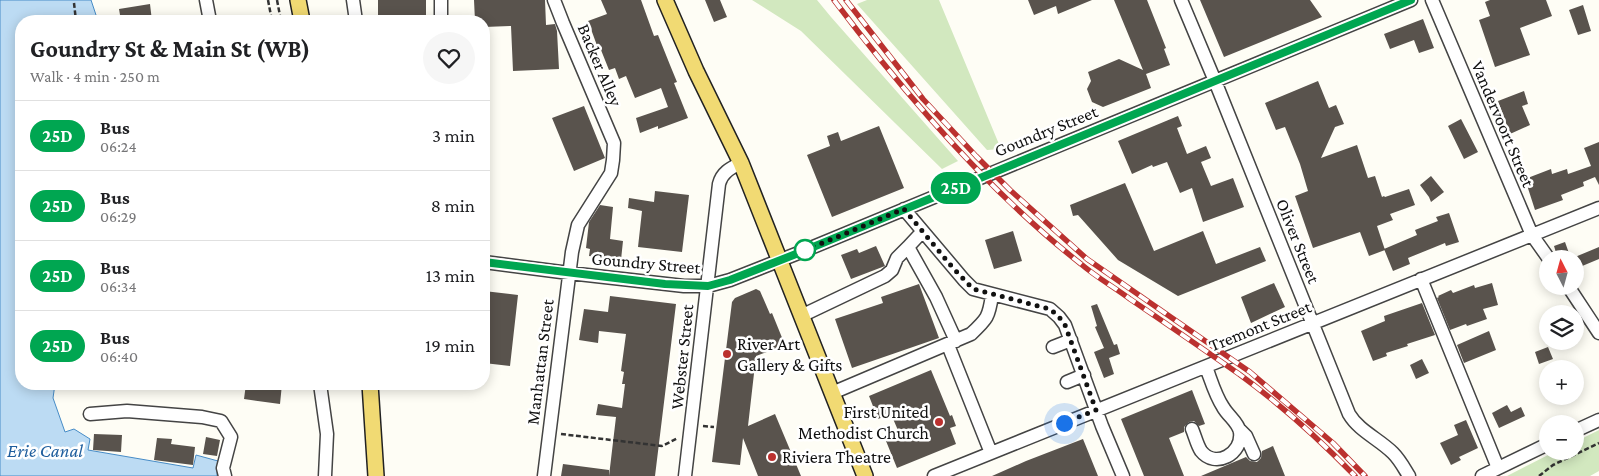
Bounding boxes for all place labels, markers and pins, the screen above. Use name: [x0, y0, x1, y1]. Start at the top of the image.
unlabelled marker: [794, 239, 816, 261]
place label: River Art Gallery & Gifts: [737, 334, 842, 375]
marker: River Art Gallery & Gifts: [721, 348, 733, 360]
place label: First United Methodist Church: [798, 402, 930, 443]
marker: First United Methodist Church: [933, 416, 945, 428]
place label: Riviera Theatre: [782, 447, 891, 467]
marker: Riviera Theatre: [766, 451, 778, 463]

